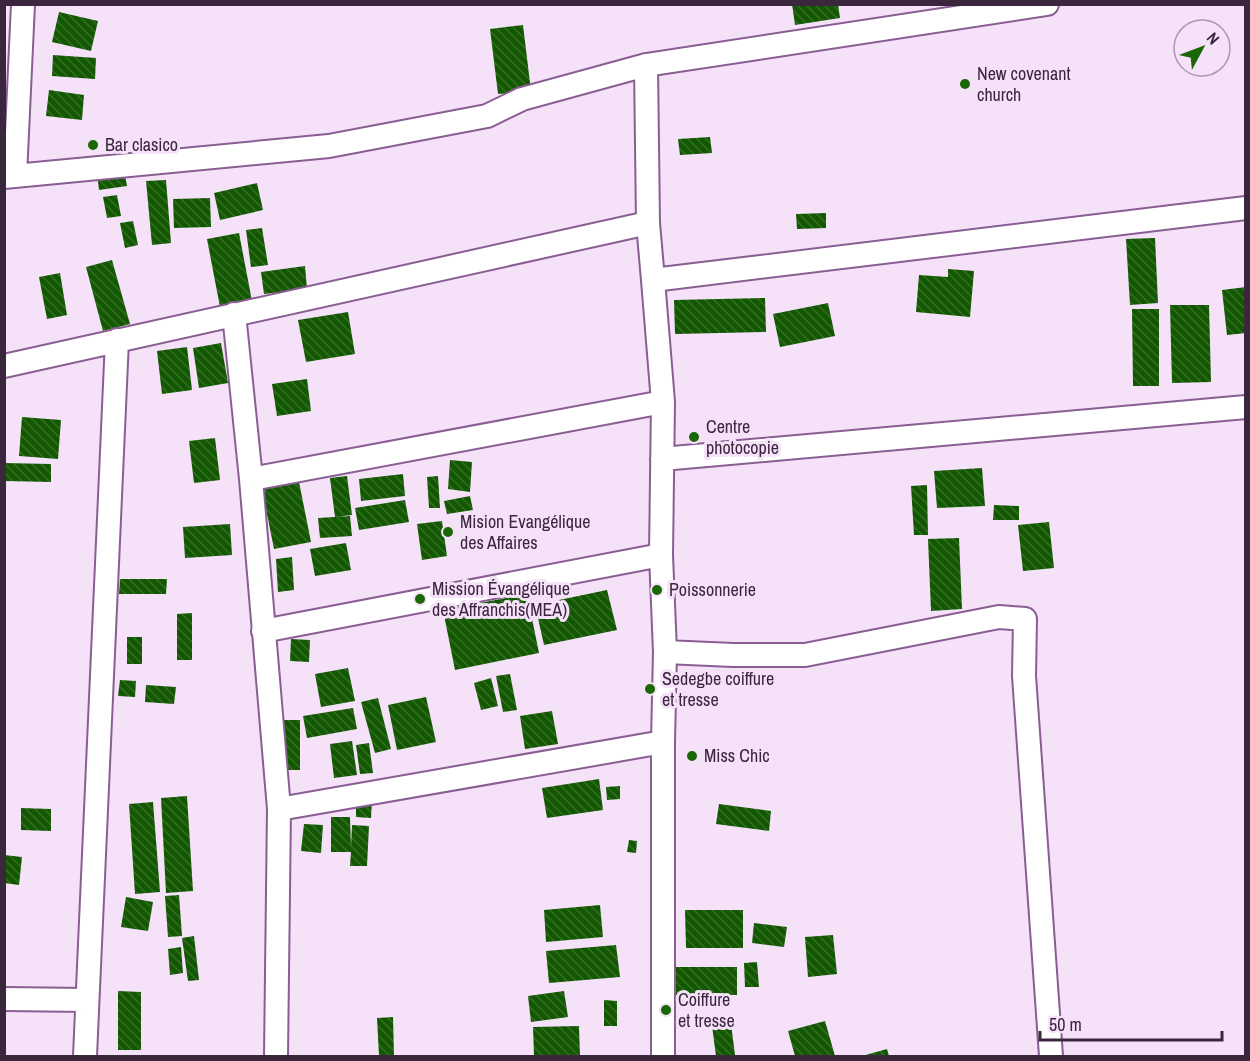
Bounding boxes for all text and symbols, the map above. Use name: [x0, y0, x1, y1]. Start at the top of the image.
north arrow: [1172, 18, 1232, 78]
text: N: [1202, 27, 1225, 49]
place label: New covenant church: [977, 61, 1071, 107]
marker: New covenant church: [958, 77, 972, 91]
place label: Bar clasico: [105, 132, 178, 157]
marker: Bar clasico: [86, 138, 100, 152]
place label: Centre photocopie: [706, 414, 779, 460]
marker: Centre photocopie: [687, 430, 701, 444]
place label: Mision Evangélique des Affaires: [460, 509, 590, 555]
marker: Mision Evangélique des Affaires: [441, 525, 455, 539]
place label: Mission Évangélique des Affranchis(MEA): [432, 576, 570, 622]
place label: Poissonnerie: [669, 577, 756, 602]
marker: Poissonnerie: [650, 583, 664, 597]
marker: Mission Évangélique des Affranchis(MEA): [413, 592, 427, 606]
place label: Sedegbe coiffure et tresse: [662, 666, 774, 712]
marker: Sedegbe coiffure et tresse: [643, 682, 657, 696]
place label: Miss Chic: [704, 743, 770, 768]
marker: Miss Chic: [685, 749, 699, 763]
place label: Coiffure et tresse: [678, 987, 735, 1033]
marker: Coiffure et tresse: [659, 1003, 673, 1017]
scale bar: [1040, 1004, 1222, 1042]
text: 50 m: [1049, 1012, 1082, 1037]

